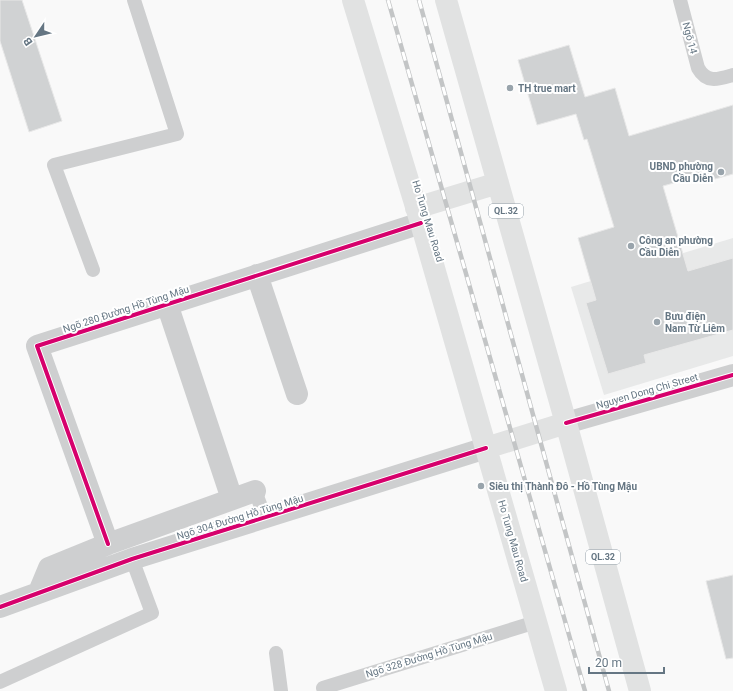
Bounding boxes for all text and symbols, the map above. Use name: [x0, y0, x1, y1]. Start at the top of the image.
north arrow: [16, 16, 56, 56]
street label: Ngõ 14: [681, 21, 700, 55]
text: B: [21, 35, 36, 48]
marker: TH true mart: [505, 83, 515, 93]
place label: TH true mart: [518, 83, 576, 94]
place label: UBND phường Cầu Diễn: [650, 161, 713, 184]
marker: UBND phường Cầu Diễn: [716, 167, 726, 177]
street label: Ho Tung Mau Road: [410, 179, 446, 263]
road number: QL.32: [489, 204, 523, 218]
place label: Công an phường Cầu Diễn: [639, 235, 713, 258]
marker: Công an phường Cầu Diễn: [626, 241, 636, 251]
street label: Ngõ 280 Đường Hồ Tùng Mậu: [62, 283, 191, 336]
place label: Bưu điện Nam Từ Liêm: [665, 311, 725, 334]
marker: Bưu điện Nam Từ Liêm: [652, 317, 662, 327]
street label: Nguyen Dong Chi Street: [595, 371, 699, 411]
marker: Siêu thị Thành Đô - Hồ Tùng Mậu: [476, 481, 486, 491]
place label: Siêu thị Thành Đô - Hồ Tùng Mậu: [489, 481, 637, 493]
street label: Ngõ 304 Đường Hồ Tùng Mậu: [175, 492, 305, 543]
street label: Ho Tung Mau Road: [496, 499, 530, 583]
road number: QL.32: [586, 550, 620, 564]
street label: Ngõ 328 Đường Hồ Tùng Mậu: [364, 630, 494, 681]
scale bar: [589, 649, 664, 675]
text: 20 m: [595, 656, 622, 670]

